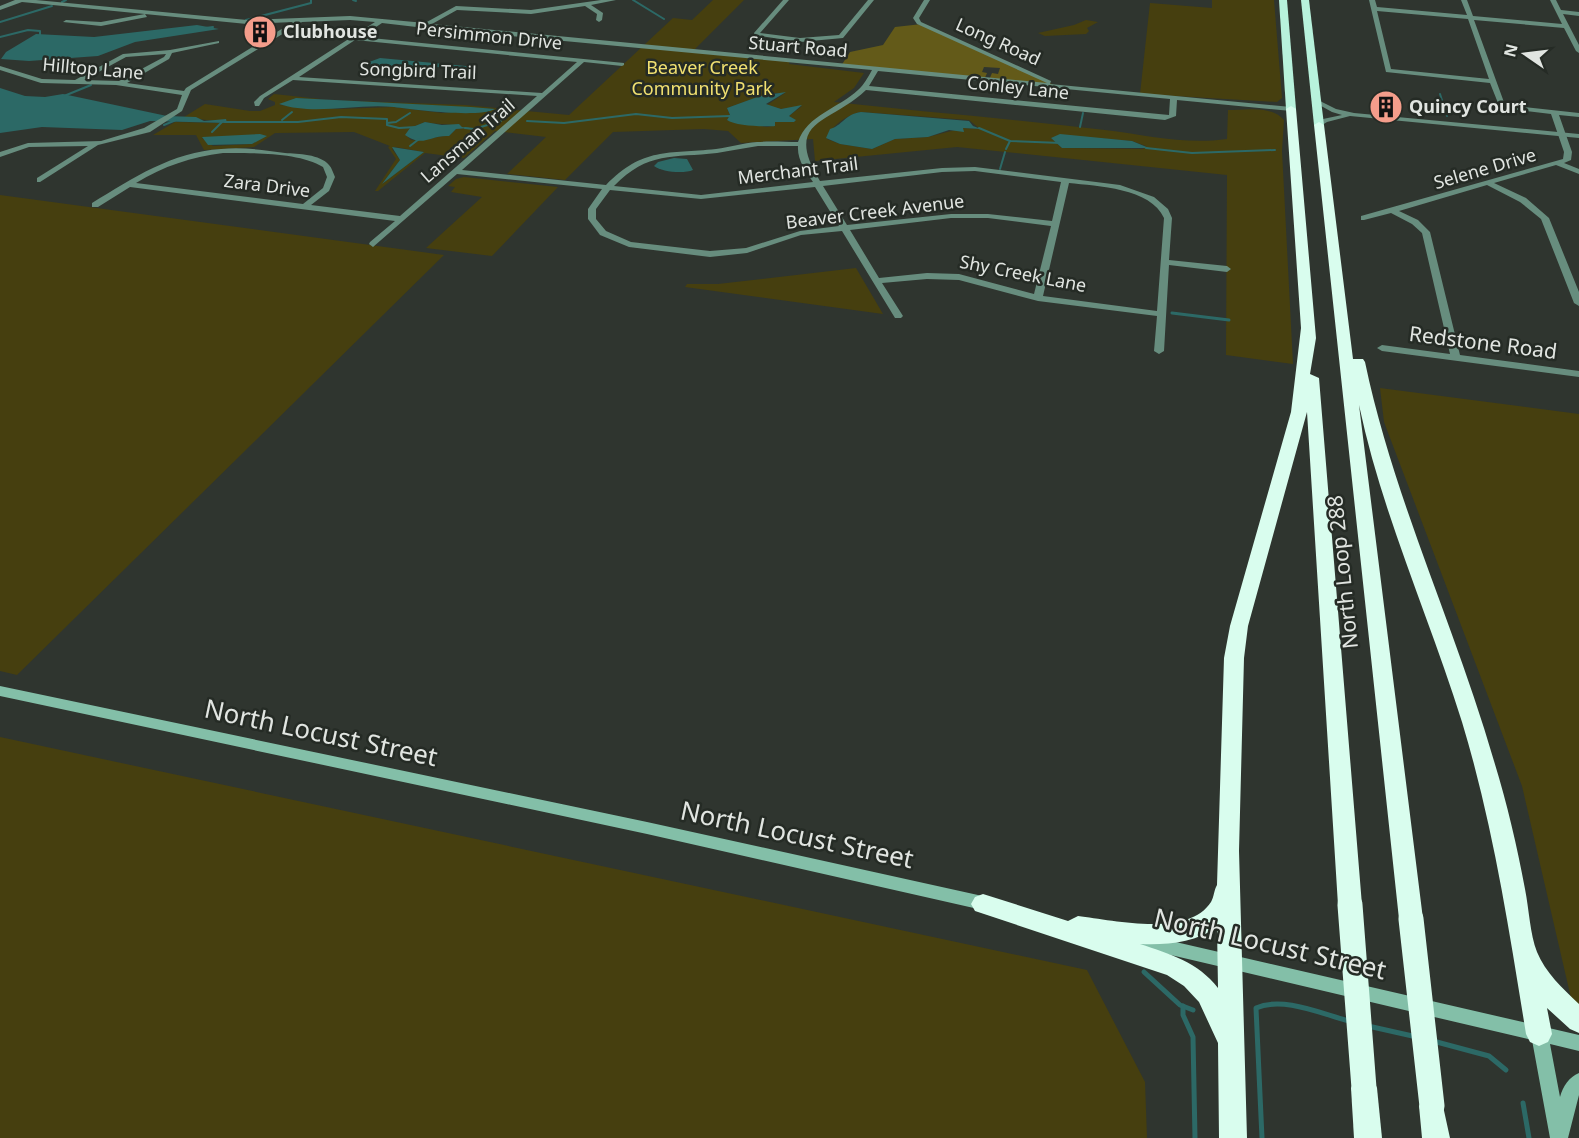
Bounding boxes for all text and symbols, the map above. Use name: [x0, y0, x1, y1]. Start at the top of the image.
street label: Long Road: [952, 12, 1045, 70]
building icon: Clubhouse: [242, 14, 278, 50]
street label: Persimmon Drive: [415, 15, 563, 55]
place label: Clubhouse: [283, 19, 377, 43]
north arrow: [1495, 24, 1555, 84]
street label: Stuart Road: [747, 30, 849, 62]
text: N: [1498, 41, 1523, 59]
street label: Hilltop Lane: [42, 52, 145, 84]
park label: Beaver Creek Community Park: [631, 55, 773, 100]
street label: Songbird Trail: [359, 56, 477, 84]
street label: Conley Lane: [966, 70, 1070, 104]
building icon: Quincy Court: [1368, 89, 1404, 125]
street label: Lansman Trail: [415, 93, 520, 188]
place label: Quincy Court: [1409, 94, 1527, 118]
street label: Selene Drive: [1431, 142, 1539, 194]
street label: Merchant Trail: [736, 151, 860, 189]
street label: Zara Drive: [223, 168, 312, 202]
street label: Beaver Creek Avenue: [784, 188, 965, 234]
street label: Shy Creek Lane: [958, 249, 1089, 297]
street label: Redstone Road: [1408, 319, 1559, 365]
street label: North Loop 288: [1320, 494, 1364, 650]
street label: North Locust Street: [201, 690, 441, 774]
street label: North Locust Street: [677, 792, 917, 876]
street label: North Locust Street: [1150, 899, 1390, 987]

